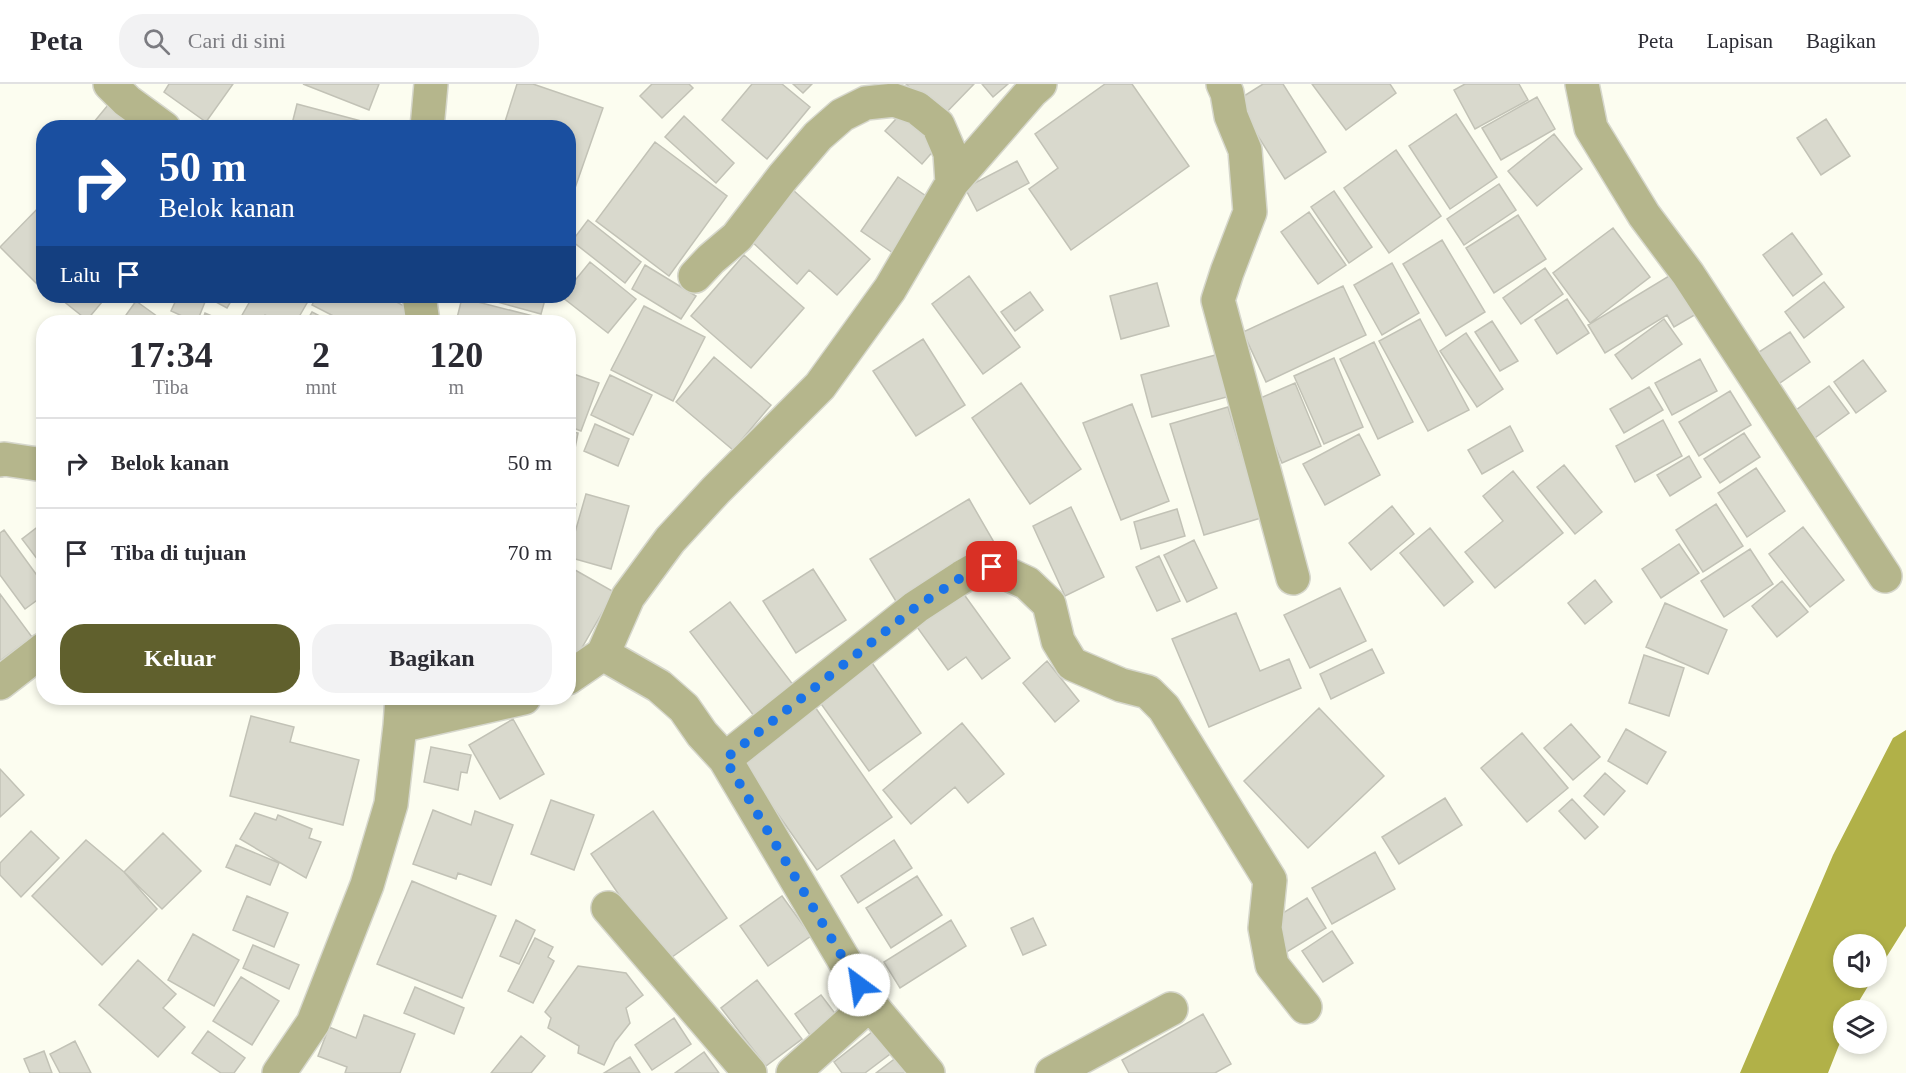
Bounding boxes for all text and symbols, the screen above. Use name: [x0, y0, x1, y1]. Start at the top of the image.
search box: [119, 14, 539, 68]
text: Peta: [30, 25, 83, 56]
icon: search: [140, 25, 173, 58]
text: Cari di sini: [188, 28, 286, 53]
text: Peta: [1637, 29, 1674, 53]
text: Lapisan: [1707, 29, 1773, 53]
text: Bagikan: [1806, 29, 1876, 53]
icon: right: [60, 144, 138, 222]
text: 50 m: [159, 144, 247, 190]
text: Belok kanan: [159, 193, 295, 223]
icon: arrive: [112, 258, 145, 291]
text: Lalu: [60, 262, 100, 287]
text: 17:34: [129, 335, 213, 375]
text: 2: [312, 335, 330, 375]
text: 120: [429, 335, 483, 375]
text: Tiba: [153, 376, 189, 398]
text: mnt: [305, 376, 337, 398]
text: m: [449, 376, 464, 398]
icon: right: [60, 447, 93, 480]
text: Belok kanan: [111, 450, 229, 475]
text: 50 m: [507, 450, 552, 475]
icon: arrive: [60, 537, 93, 570]
text: Tiba di tujuan: [111, 540, 246, 565]
text: 70 m: [507, 540, 552, 565]
pin: [966, 541, 1017, 592]
icon: arrive: [975, 550, 1008, 583]
button: Keluar: [60, 624, 300, 693]
button: Bagikan: [312, 624, 552, 693]
map controls: [1833, 934, 1887, 1054]
button: sound: [1833, 934, 1887, 988]
position arrow: [827, 953, 891, 1017]
button: layers: [1833, 1000, 1887, 1054]

